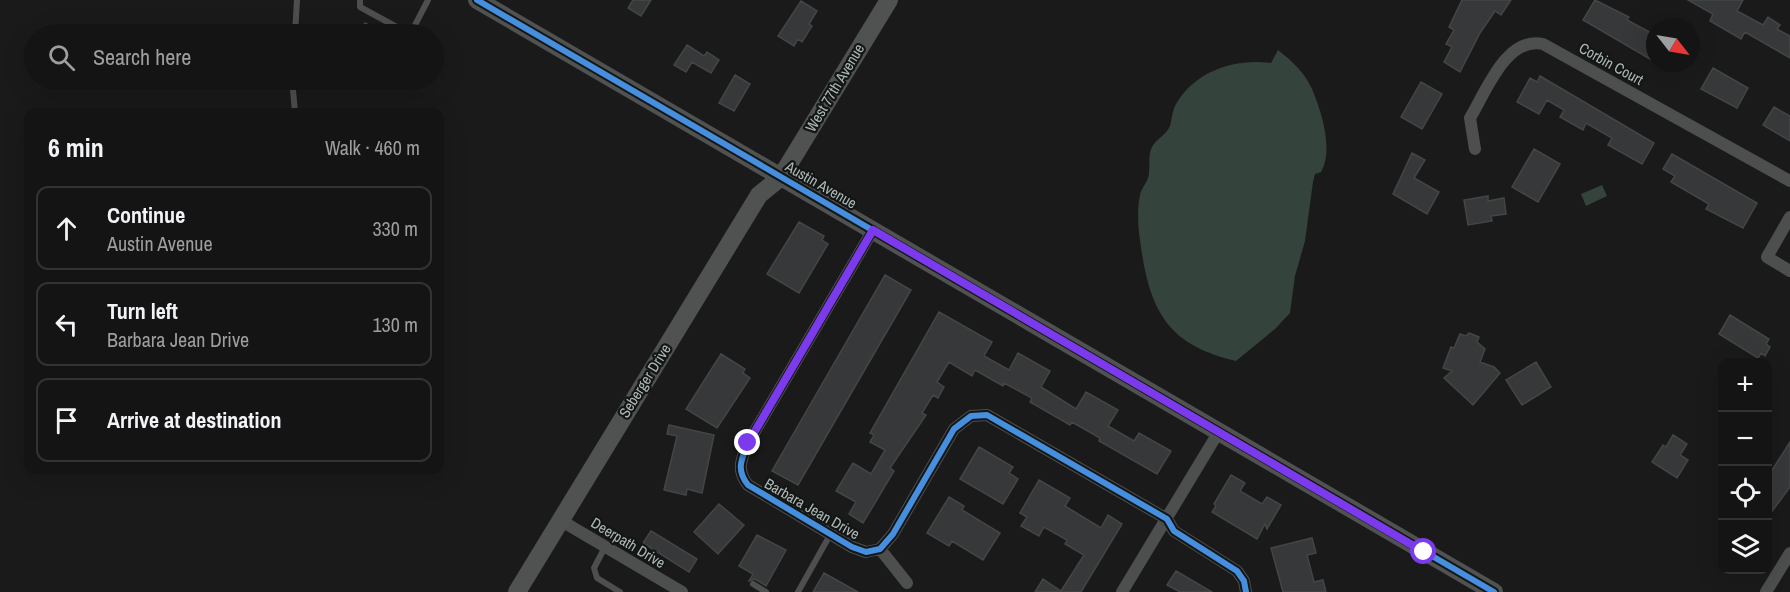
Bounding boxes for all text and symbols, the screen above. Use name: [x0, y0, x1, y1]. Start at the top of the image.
north arrow: [1646, 18, 1700, 72]
search box: [24, 24, 444, 90]
street label: Corbin Court: [1575, 37, 1648, 90]
street label: West 77th Avenue: [800, 40, 869, 136]
icon: search: [45, 41, 78, 74]
text: Search here: [93, 42, 191, 72]
text: 6 min: [48, 130, 104, 165]
text: Walk · 460 m: [325, 134, 420, 161]
street label: Austin Avenue: [781, 155, 861, 214]
text: Continue: [107, 200, 185, 230]
icon: ahead: [50, 212, 83, 245]
text: 330 m: [372, 215, 418, 242]
text: Austin Avenue: [107, 230, 213, 257]
text: Turn left: [107, 296, 178, 326]
icon: left: [50, 308, 83, 341]
text: 130 m: [372, 311, 418, 338]
text: Barbara Jean Drive: [107, 326, 249, 353]
street label: Seberger Drive: [614, 340, 676, 422]
map controls: [1718, 358, 1772, 574]
button: +: [1718, 358, 1772, 412]
icon: arrive: [50, 404, 83, 437]
text: Arrive at destination: [107, 405, 281, 435]
button: −: [1718, 412, 1772, 466]
route end: [734, 429, 760, 455]
button: locate: [1718, 466, 1772, 520]
street label: Barbara Jean Drive: [761, 473, 864, 544]
street label: Deerpath Drive: [587, 512, 670, 573]
button: layers: [1718, 520, 1772, 574]
route start: [1410, 538, 1436, 564]

